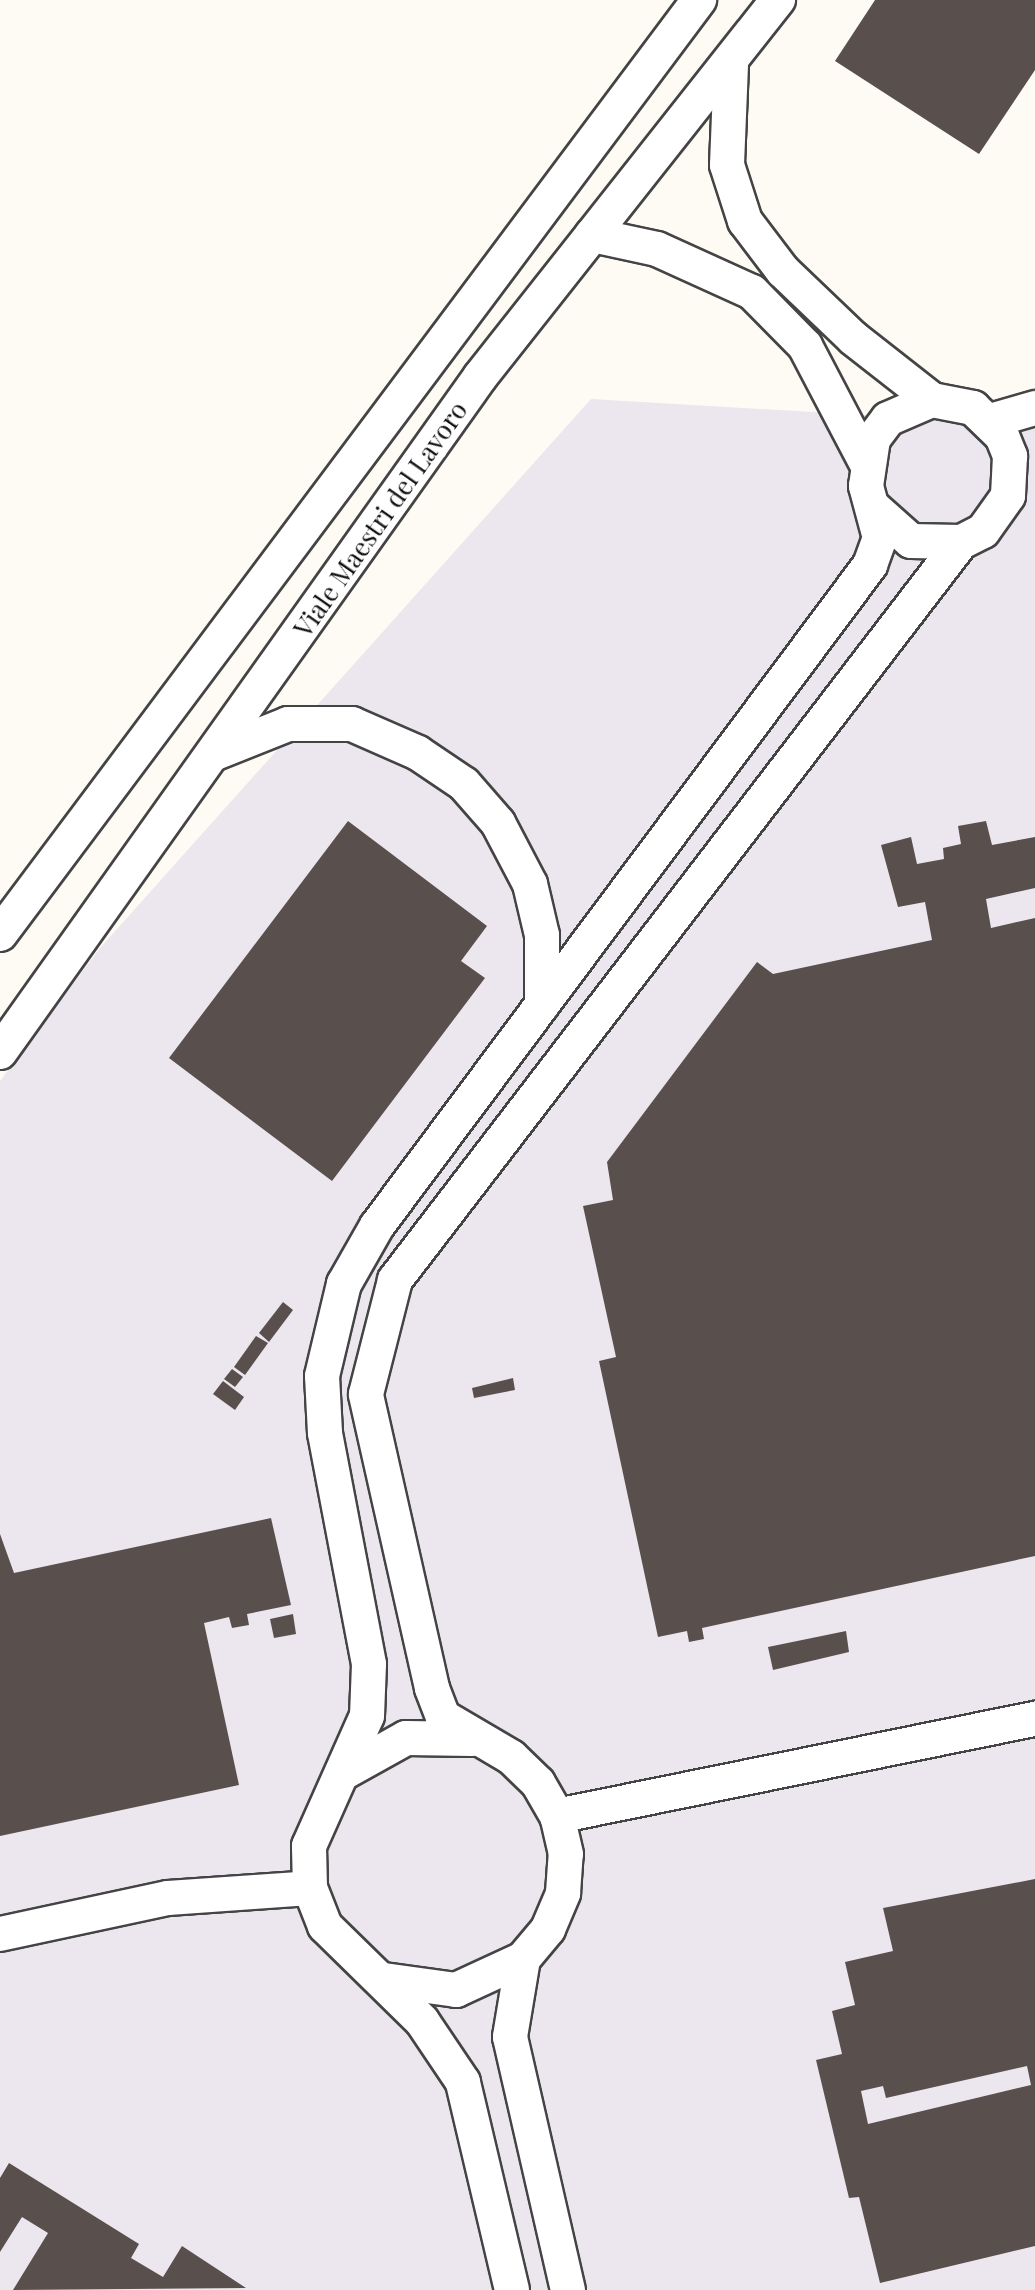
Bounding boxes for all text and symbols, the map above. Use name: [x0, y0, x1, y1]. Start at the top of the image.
street label: Viale Maestri del Lavoro: [287, 395, 473, 643]

